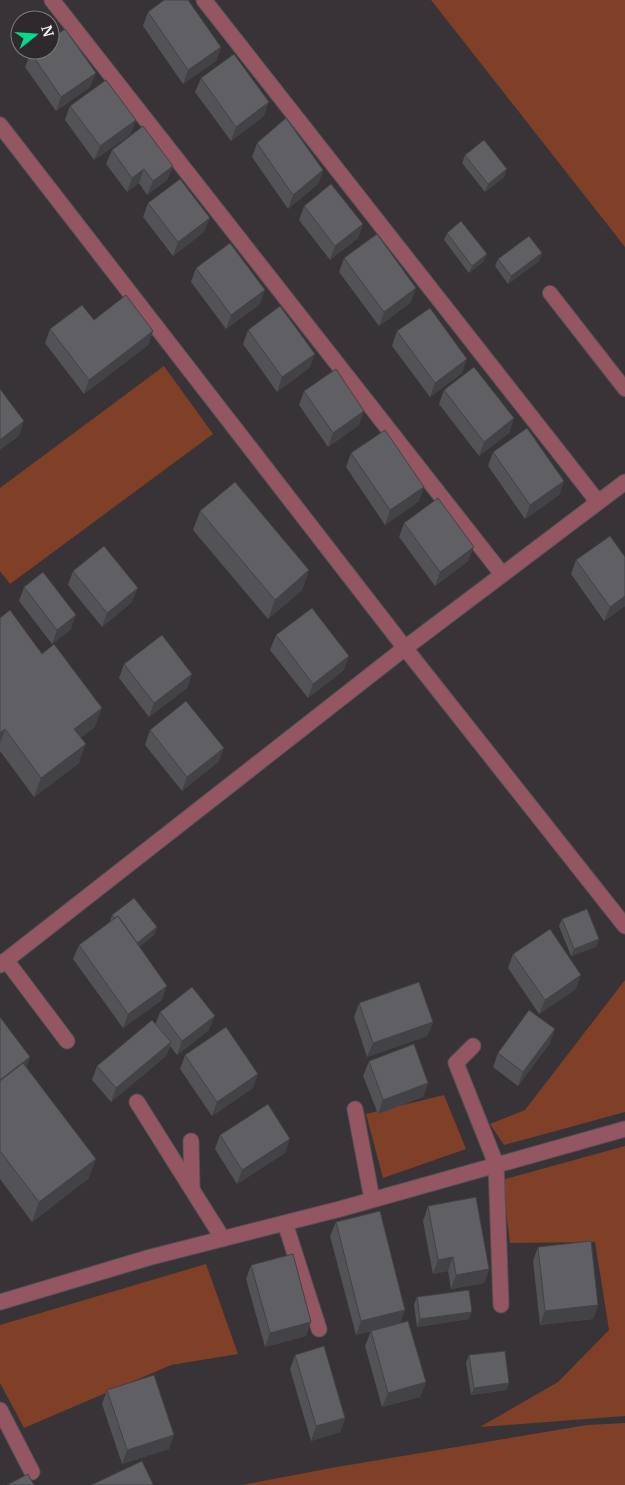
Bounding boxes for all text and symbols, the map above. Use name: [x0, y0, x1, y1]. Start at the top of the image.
north arrow: [10, 10, 60, 60]
text: N: [37, 23, 58, 39]

